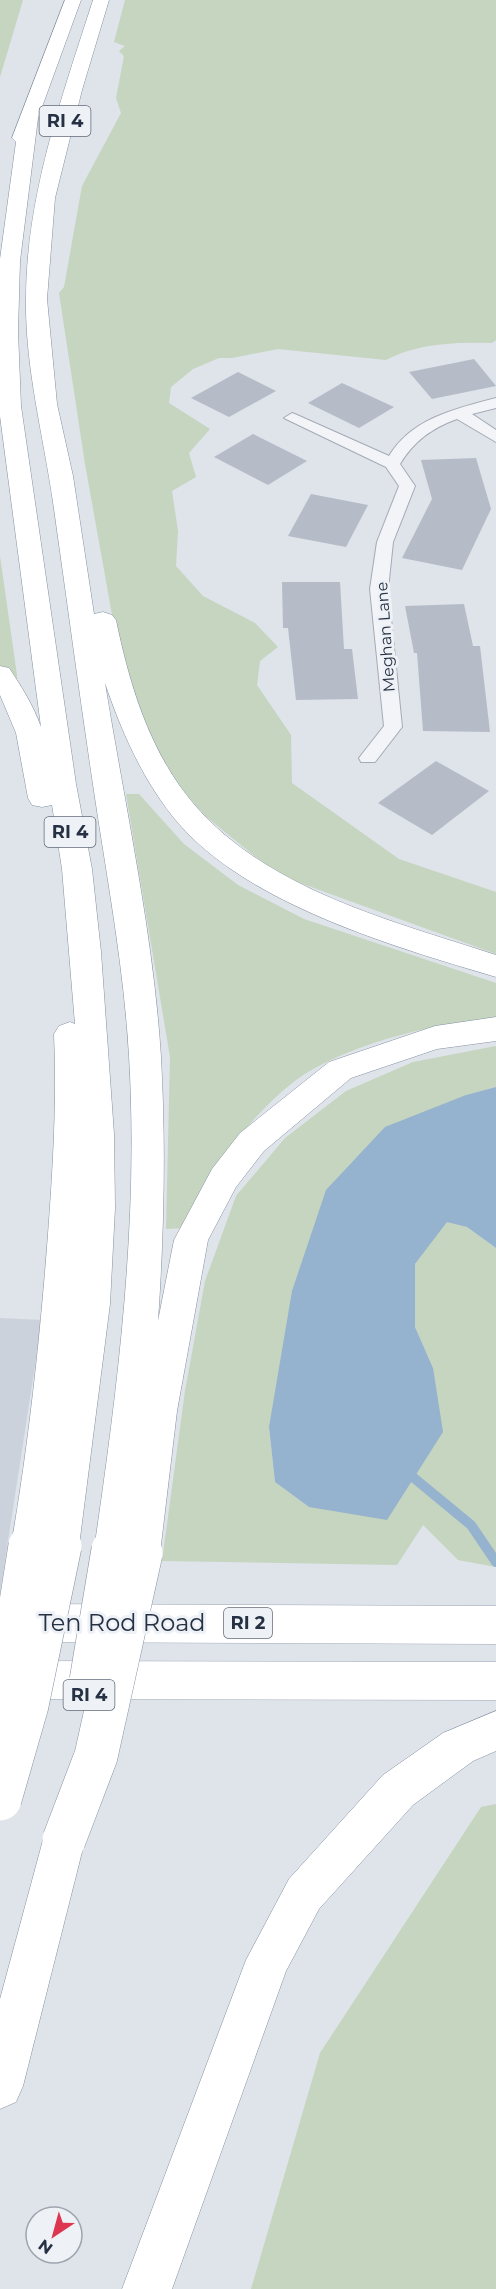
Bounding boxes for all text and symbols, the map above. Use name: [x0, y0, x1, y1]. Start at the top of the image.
road number: RI 4: [40, 106, 90, 136]
street label: Meghan Lane: [372, 581, 399, 693]
road number: RI 4: [44, 817, 96, 847]
street label: Ten Rod Road: [38, 1608, 206, 1637]
road number: RI 2: [224, 1608, 272, 1638]
road number: RI 4: [64, 1680, 115, 1710]
north arrow: [24, 2205, 84, 2265]
text: N: [35, 2235, 56, 2258]

